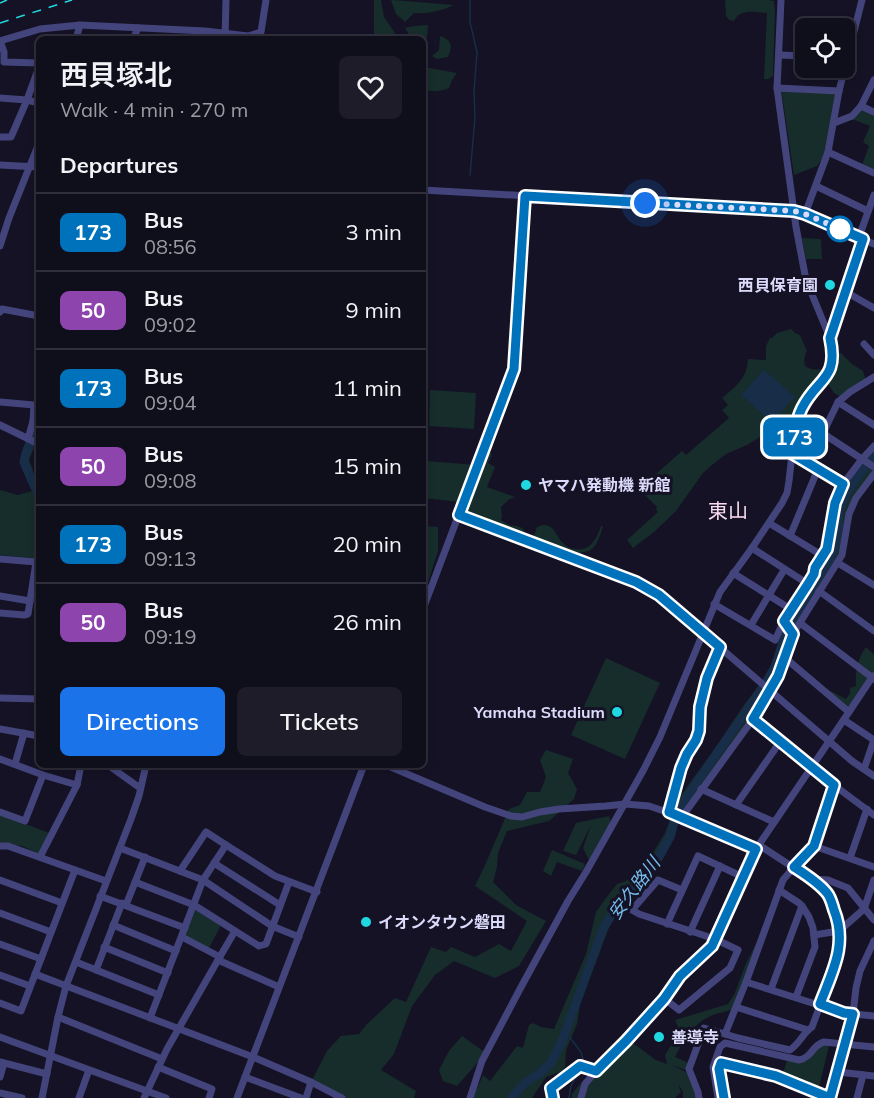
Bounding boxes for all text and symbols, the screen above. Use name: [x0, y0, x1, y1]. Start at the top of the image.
map controls: [795, 18, 855, 78]
button: locate: [795, 18, 855, 78]
button: heart: [339, 56, 402, 119]
text: 西貝塚北: [60, 57, 172, 92]
text: Walk · 4 min · 270 m: [60, 97, 248, 122]
text: Departures: [60, 151, 178, 179]
your location: [630, 188, 660, 218]
text: Bus: [144, 206, 183, 234]
unlabelled marker: [827, 216, 853, 242]
text: 3 min: [346, 218, 402, 246]
text: 173: [74, 219, 112, 245]
text: 08:56: [144, 234, 197, 259]
place label: 西貝保育園: [738, 275, 818, 295]
marker: 西貝保育園: [823, 278, 837, 292]
text: Bus: [144, 284, 183, 312]
text: 9 min: [346, 296, 402, 324]
text: 50: [80, 297, 106, 323]
text: 09:02: [144, 312, 197, 337]
text: Bus: [144, 362, 183, 390]
text: 11 min: [332, 374, 402, 402]
text: 173: [74, 375, 112, 401]
text: 09:04: [144, 390, 197, 415]
line badge: 173: [760, 418, 828, 456]
text: 173: [775, 424, 813, 450]
text: Bus: [144, 440, 183, 468]
text: 15 min: [332, 452, 402, 480]
text: 50: [80, 453, 106, 479]
text: 09:08: [144, 468, 197, 493]
place label: ヤマハ発動機 新館: [538, 475, 670, 495]
marker: ヤマハ発動機 新館: [519, 478, 533, 492]
district label: 東山: [708, 498, 748, 523]
text: Bus: [144, 518, 183, 546]
text: 20 min: [332, 530, 402, 558]
text: 173: [74, 531, 112, 557]
text: 09:13: [144, 546, 197, 571]
text: Bus: [144, 596, 183, 624]
text: 26 min: [332, 608, 402, 636]
text: 50: [80, 609, 106, 635]
text: 09:19: [144, 624, 197, 649]
button: Directions: [60, 687, 225, 756]
button: Tickets: [237, 687, 402, 756]
place label: Yamaha Stadium: [473, 702, 605, 722]
marker: Yamaha Stadium: [610, 705, 624, 719]
water label: 安久路川: [603, 851, 666, 924]
place label: イオンタウン磐田: [378, 912, 506, 932]
marker: イオンタウン磐田: [359, 915, 373, 929]
place label: 善導寺: [671, 1027, 719, 1047]
marker: 善導寺: [652, 1030, 666, 1044]

